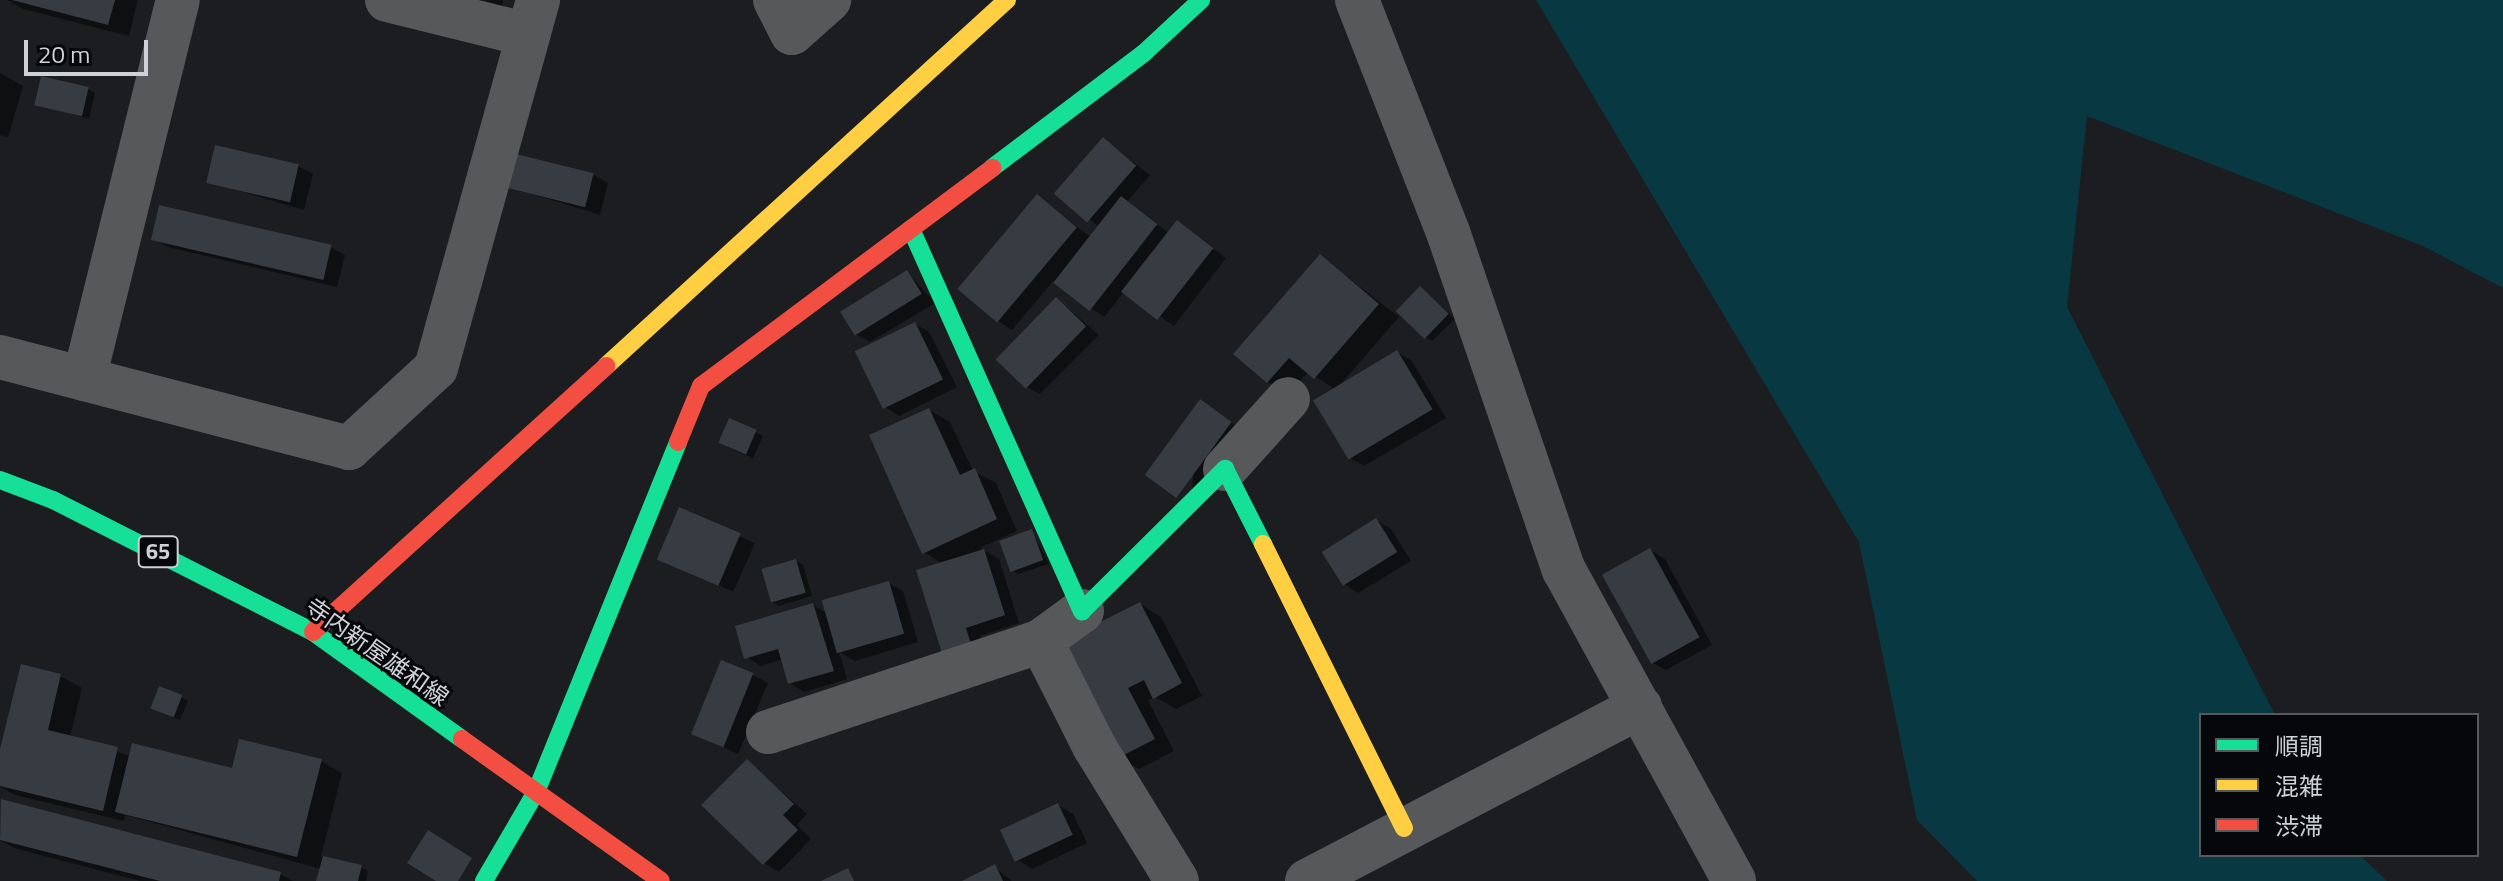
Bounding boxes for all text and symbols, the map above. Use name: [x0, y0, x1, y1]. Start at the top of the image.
scale bar: [28, 24, 152, 74]
text: 20 m: [38, 36, 90, 72]
road number: 65: [136, 534, 180, 570]
street label: 寺内新屋雄和線: [300, 592, 454, 712]
legend: [2199, 713, 2479, 857]
text: 順調: [2275, 728, 2323, 764]
text: 混雑: [2275, 768, 2323, 804]
text: 渋滞: [2275, 808, 2323, 844]

